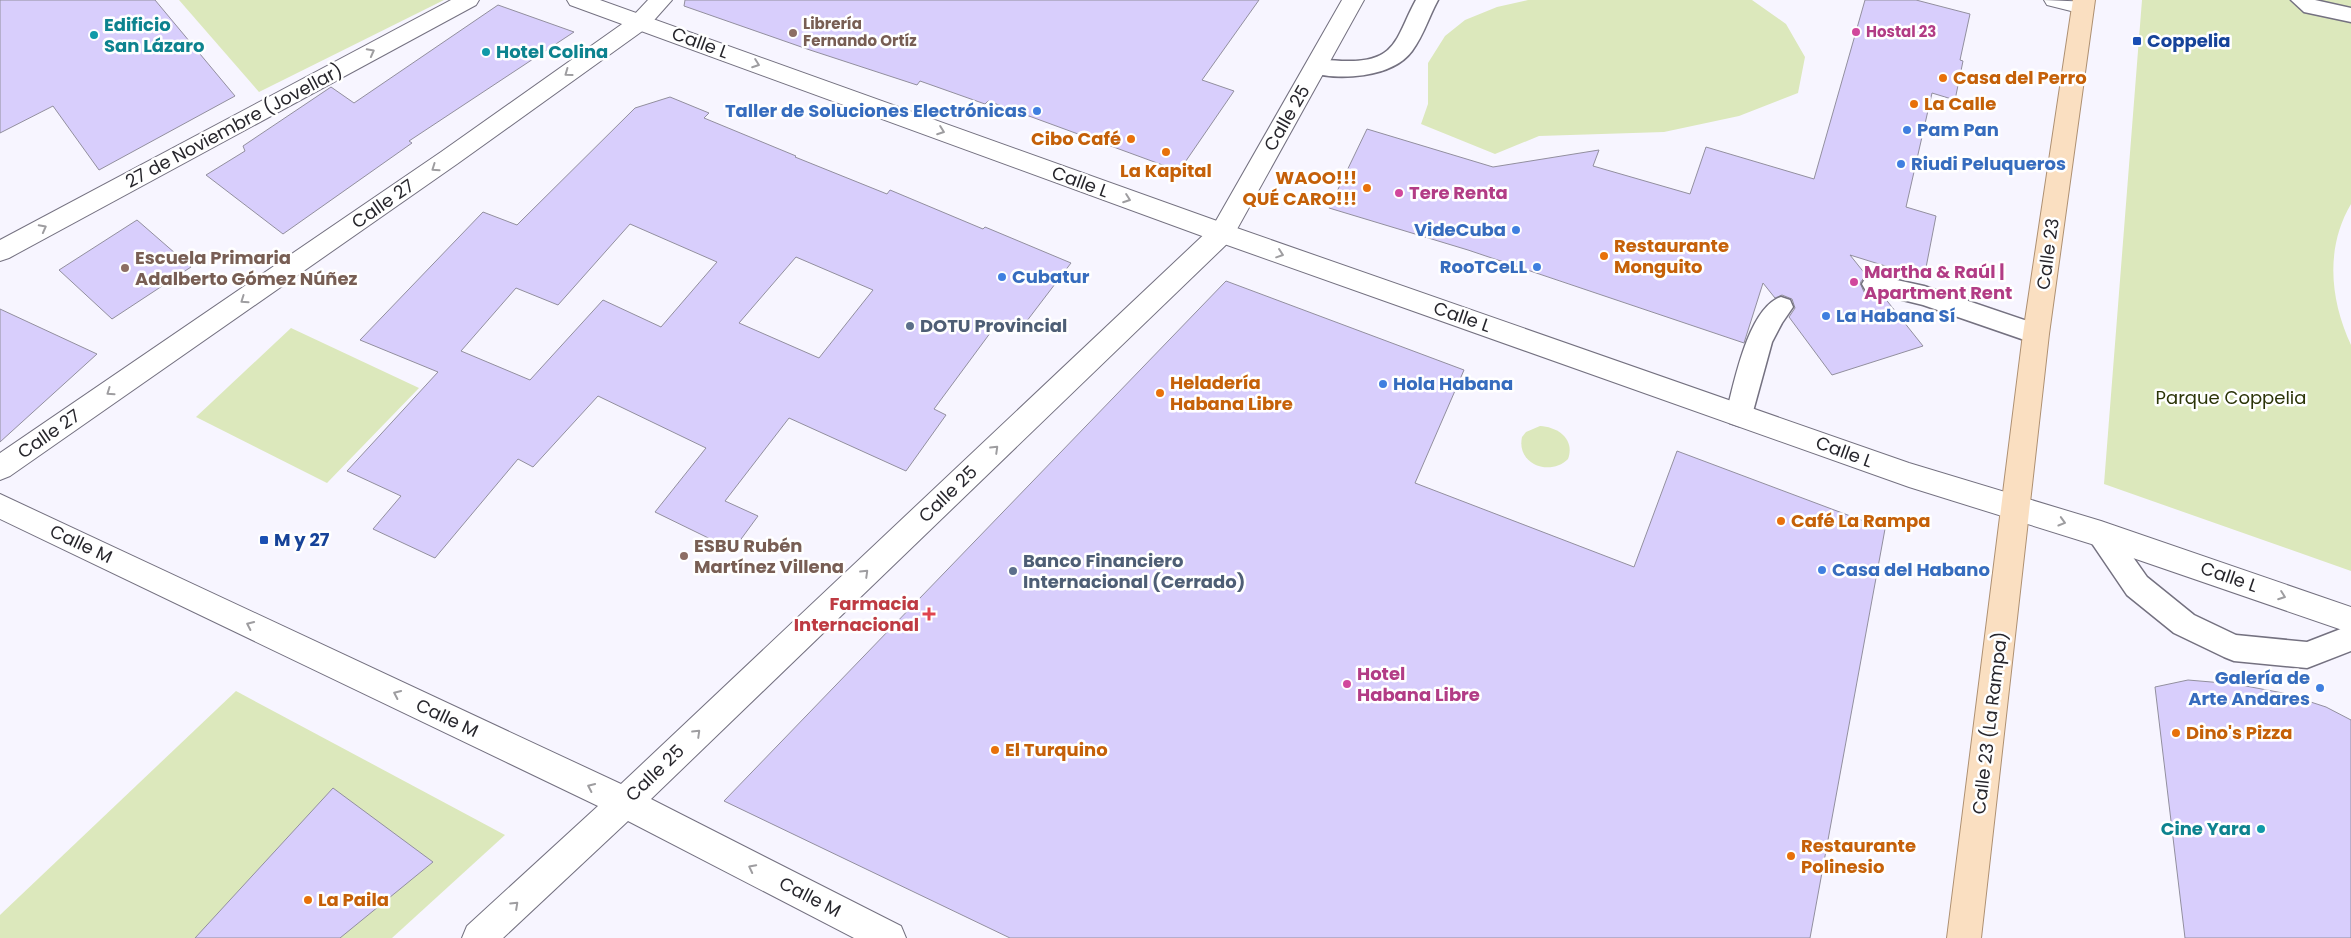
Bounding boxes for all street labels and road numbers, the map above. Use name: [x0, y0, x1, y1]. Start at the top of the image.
street label: Calle L: [668, 21, 732, 64]
street label: 27 de Noviembre (Jovellar): [121, 58, 347, 194]
street label: Calle 25: [1258, 80, 1316, 155]
street label: Calle L: [1048, 160, 1112, 203]
street label: Calle 27: [346, 173, 419, 234]
street label: Calle 23: [2030, 217, 2065, 291]
street label: Calle L: [1430, 295, 1494, 338]
street label: Calle 27: [12, 403, 85, 464]
street label: Calle L: [1812, 430, 1876, 473]
street label: Calle 25: [913, 459, 982, 528]
street label: Calle M: [46, 518, 117, 569]
street label: Calle L: [2197, 555, 2261, 598]
street label: Calle 23 (La Rampa): [1966, 630, 2013, 816]
street label: Calle M: [412, 692, 483, 743]
street label: Calle 25: [620, 738, 689, 807]
street label: Calle M: [775, 870, 845, 923]

